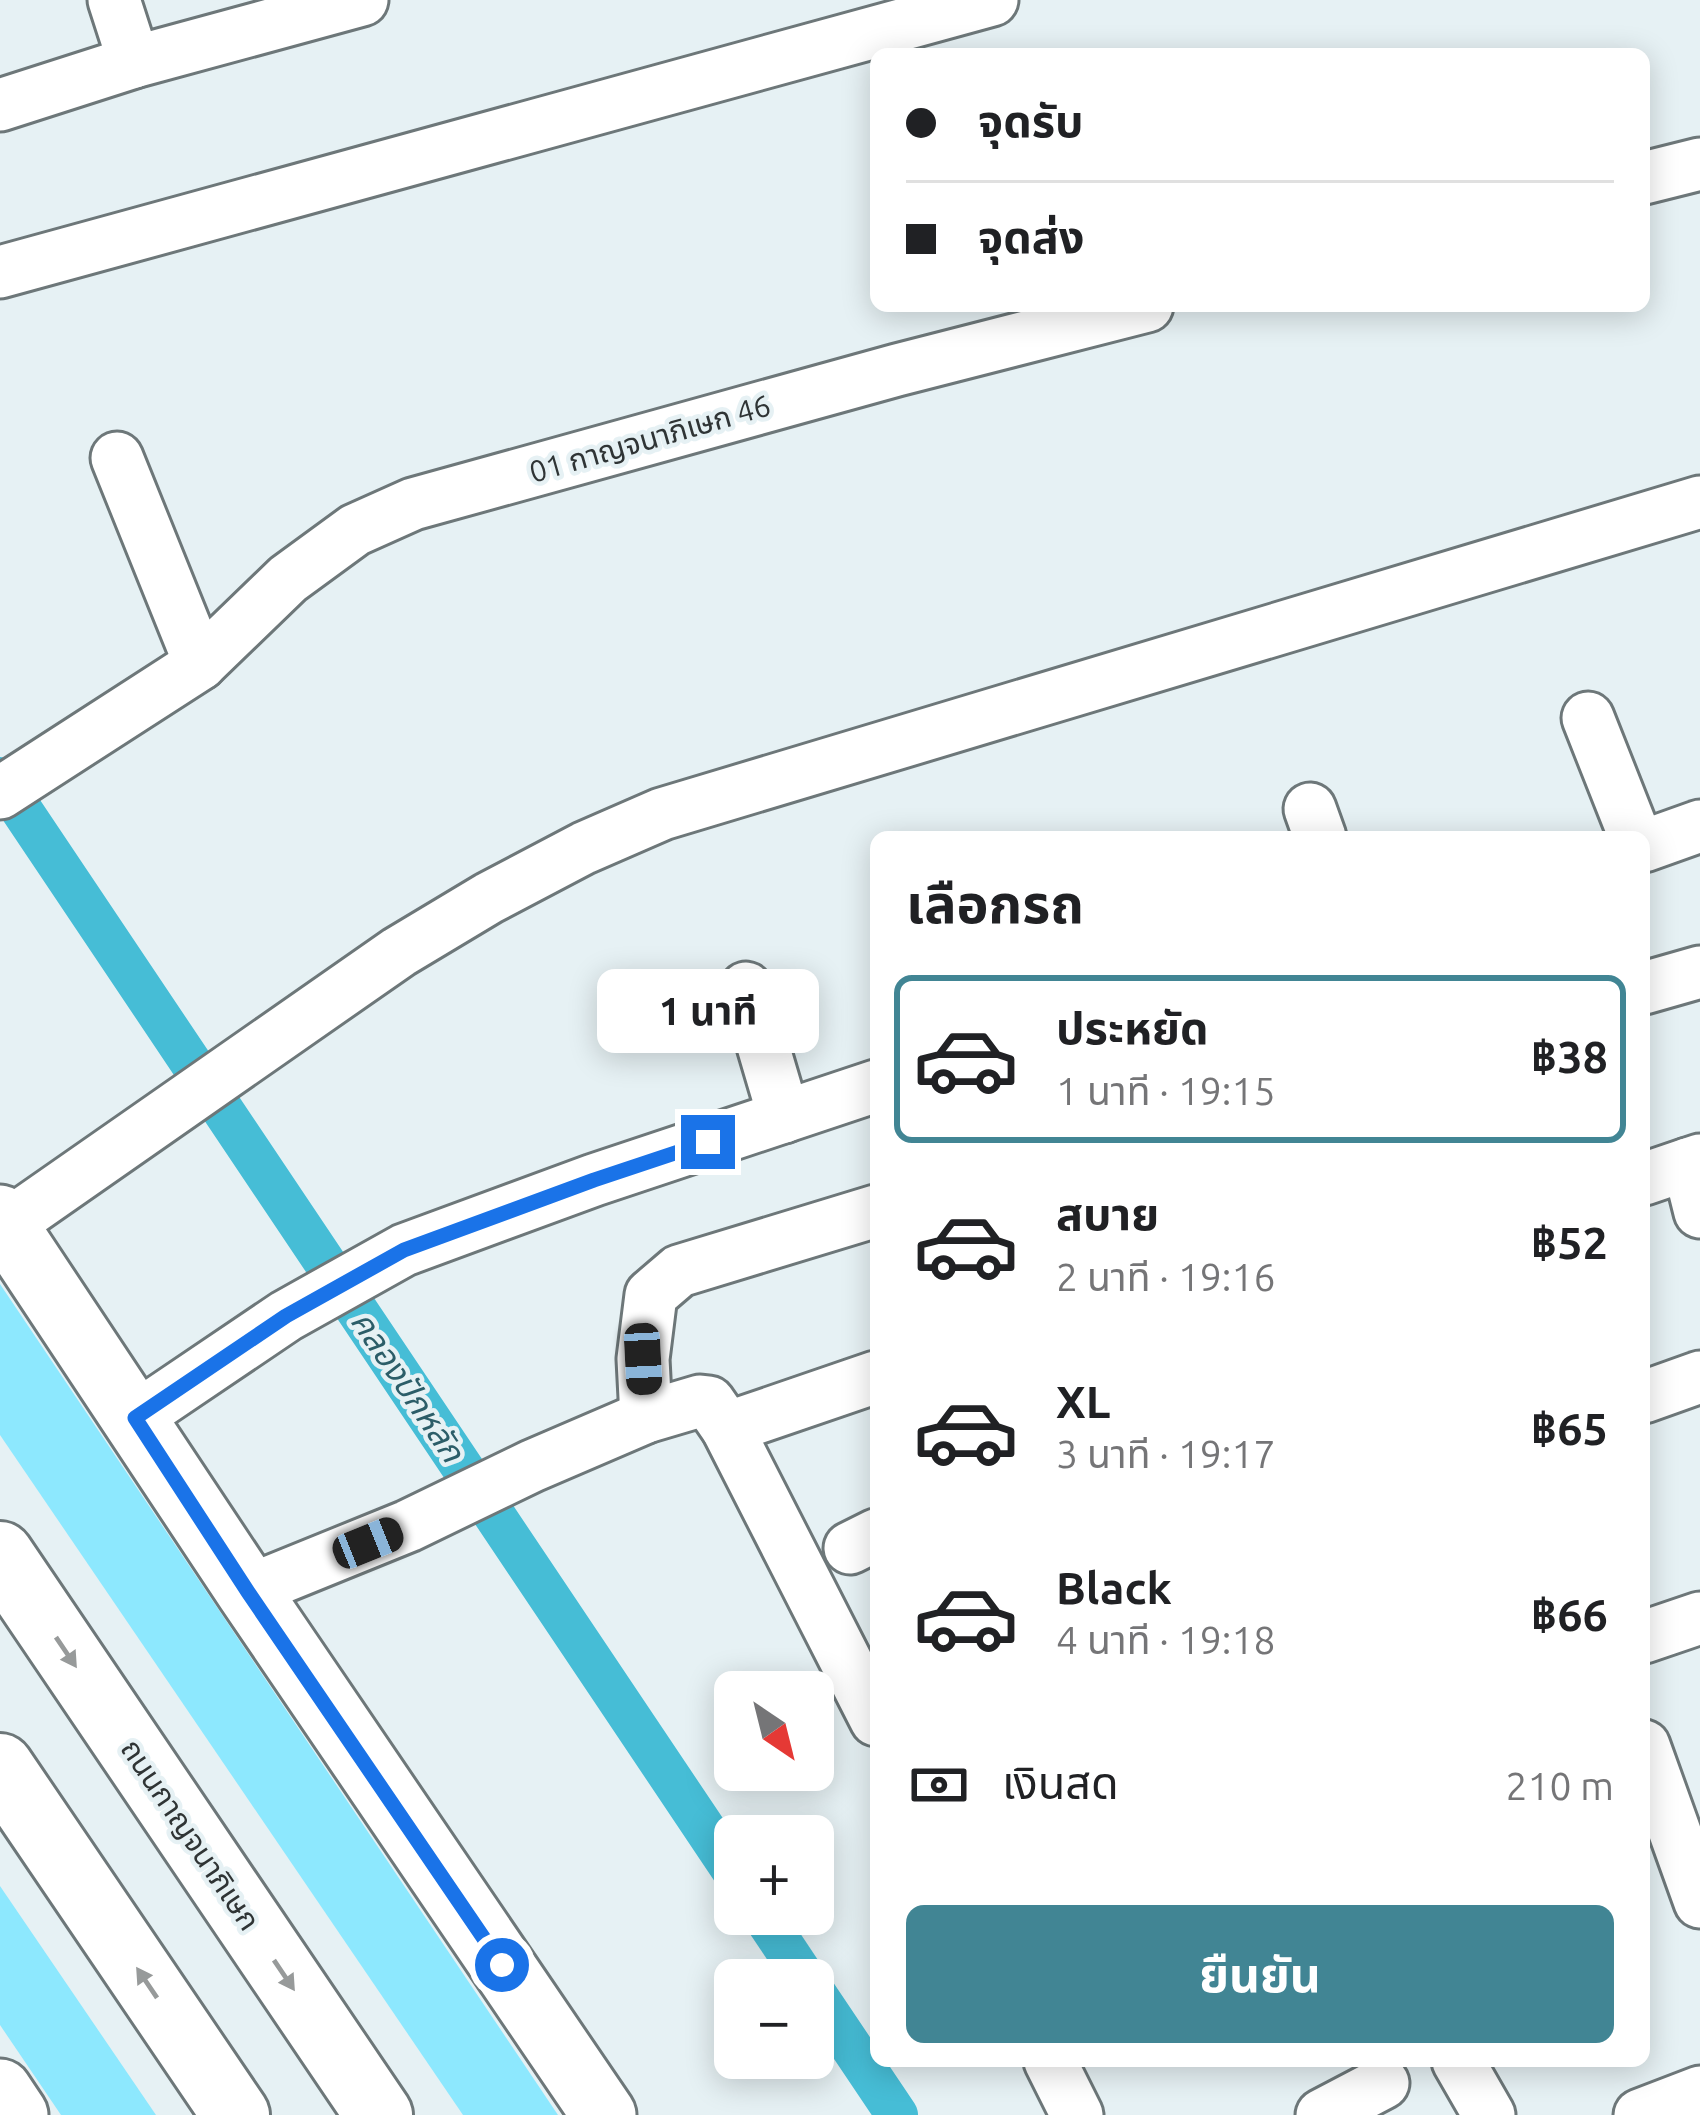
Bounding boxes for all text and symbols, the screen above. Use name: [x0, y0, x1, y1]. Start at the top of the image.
text: จุดรับ: [978, 95, 1084, 146]
text: จุดส่ง: [978, 211, 1084, 262]
street label: 01 กาญจนาภิเษก 46: [525, 387, 774, 489]
text: เลือกรถ: [906, 873, 1084, 933]
callout: 1 นาที: [597, 968, 819, 1052]
text: 1 นาที: [659, 989, 757, 1032]
text: ประหยัด: [1056, 1002, 1209, 1053]
icon: car: [912, 1005, 1020, 1113]
text: ฿38: [1531, 1031, 1608, 1082]
text: 1 นาที · 19:15: [1056, 1069, 1275, 1112]
route end: [681, 1115, 735, 1169]
text: สบาย: [1056, 1188, 1159, 1239]
icon: car: [912, 1191, 1020, 1299]
text: ฿52: [1531, 1217, 1608, 1268]
text: 2 นาที · 19:16: [1056, 1255, 1275, 1298]
water label: คลองปักหลัก: [345, 1303, 473, 1469]
car: [623, 1322, 663, 1396]
text: XL: [1056, 1376, 1110, 1427]
icon: car: [912, 1377, 1020, 1485]
text: ฿65: [1531, 1403, 1608, 1454]
text: 3 นาที · 19:17: [1056, 1432, 1275, 1475]
car: [328, 1513, 408, 1573]
text: Black: [1056, 1562, 1172, 1613]
icon: car: [912, 1563, 1020, 1671]
text: ฿66: [1531, 1589, 1608, 1640]
text: 4 นาที · 19:18: [1056, 1618, 1275, 1661]
one-way arrow: [54, 1635, 76, 1668]
north arrow: [714, 1671, 834, 1791]
map controls: [714, 1671, 834, 2079]
street label: ถนนกาญจนาภิเษก: [114, 1733, 267, 1936]
icon: cash: [906, 1752, 972, 1818]
text: เงินสด: [1002, 1757, 1119, 1808]
text: 210 m: [1505, 1764, 1614, 1807]
button: +: [714, 1815, 834, 1935]
button: ยืนยัน: [906, 1905, 1614, 2043]
route start: [475, 1938, 529, 1992]
one-way arrow: [273, 1958, 295, 1991]
button: −: [714, 1959, 834, 2079]
one-way arrow: [136, 1967, 159, 2000]

